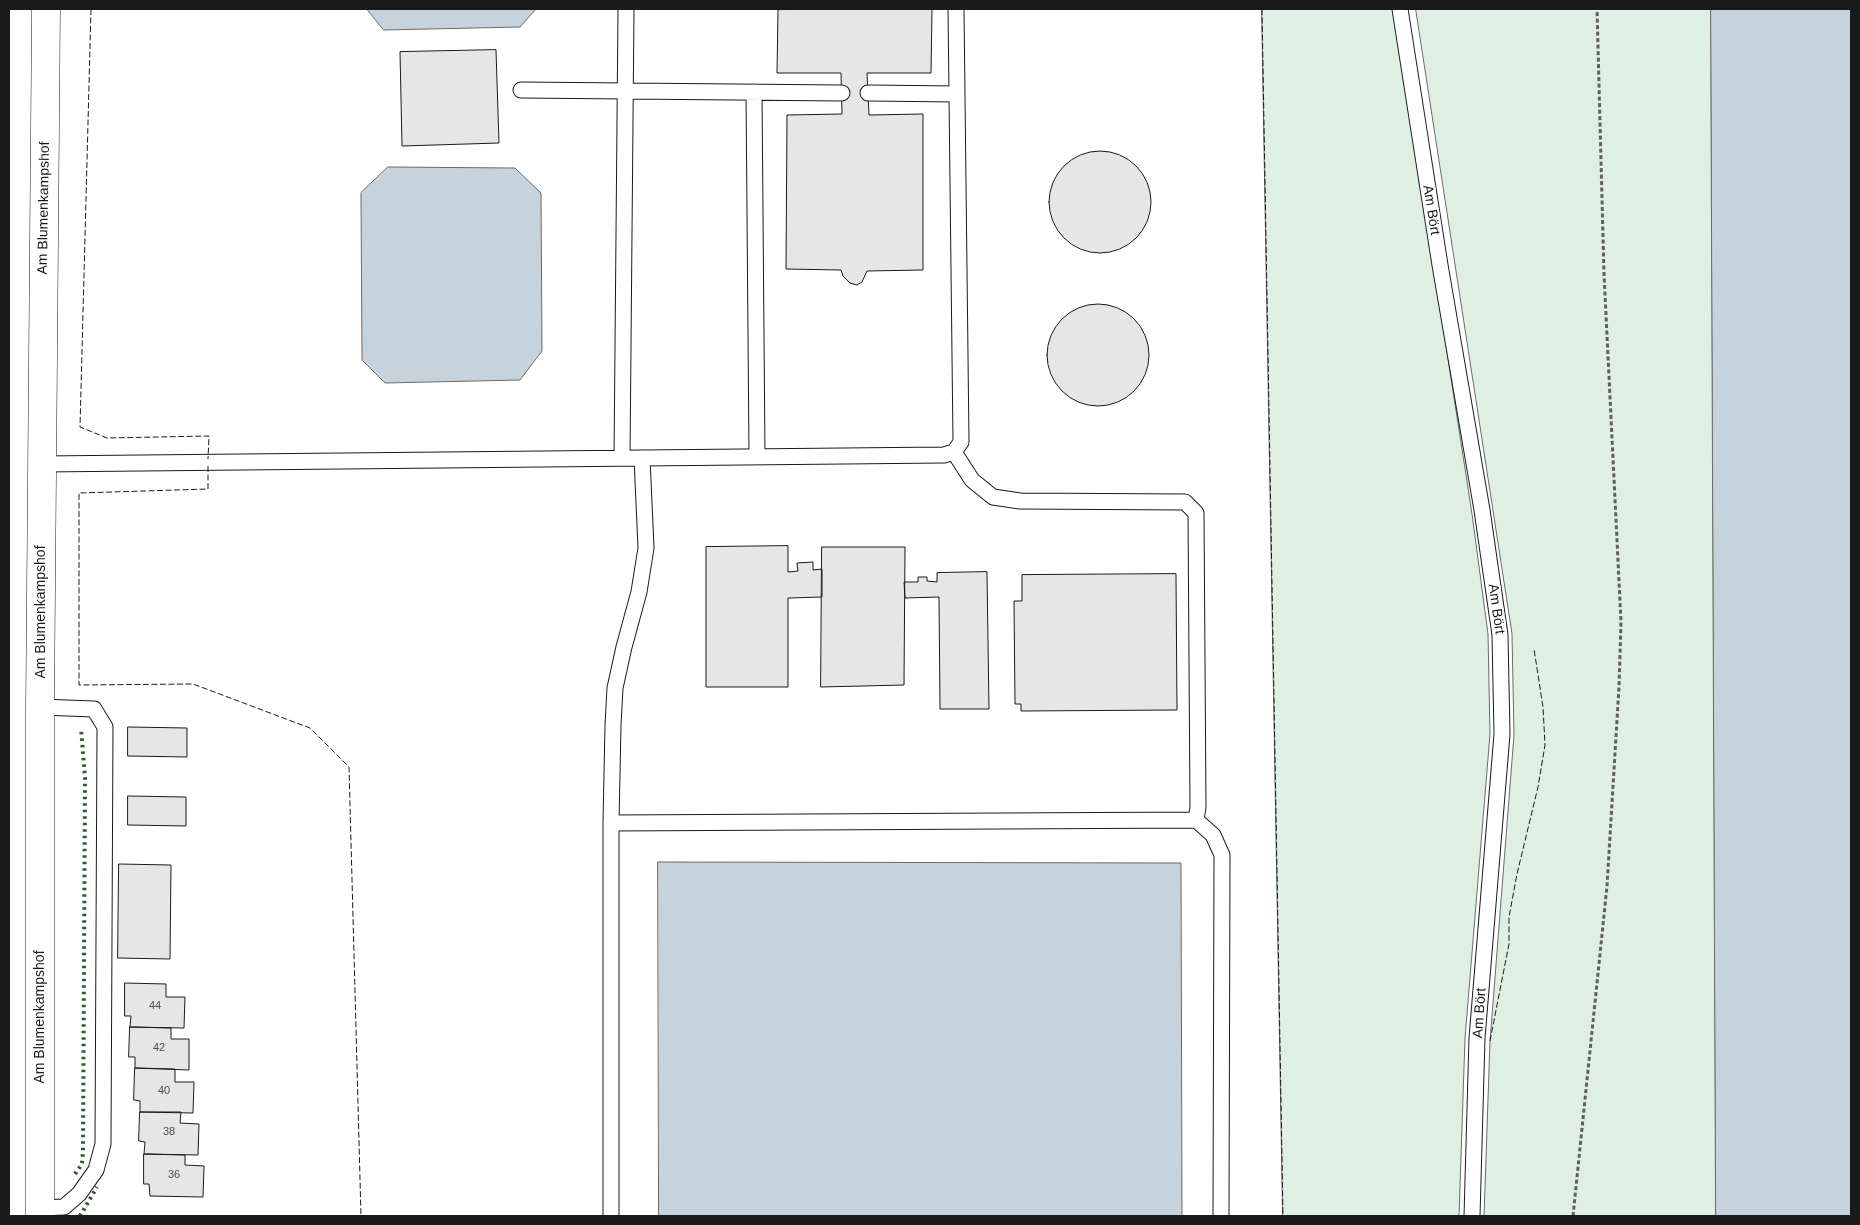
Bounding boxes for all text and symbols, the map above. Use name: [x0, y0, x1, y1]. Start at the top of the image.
street label: Am Blumenkampshof: [34, 141, 54, 275]
street label: Am Bört: [1419, 184, 1443, 236]
street label: Am Blumenkampshof: [33, 545, 49, 679]
street label: Am Bört: [1484, 583, 1508, 635]
street label: Am Blumenkampshof: [32, 950, 48, 1084]
street label: Am Bört: [1470, 987, 1490, 1039]
house number: 44: [149, 999, 161, 1013]
house number: 42: [153, 1041, 165, 1055]
house number: 40: [158, 1084, 170, 1098]
house number: 38: [163, 1125, 175, 1139]
house number: 36: [168, 1168, 180, 1182]

